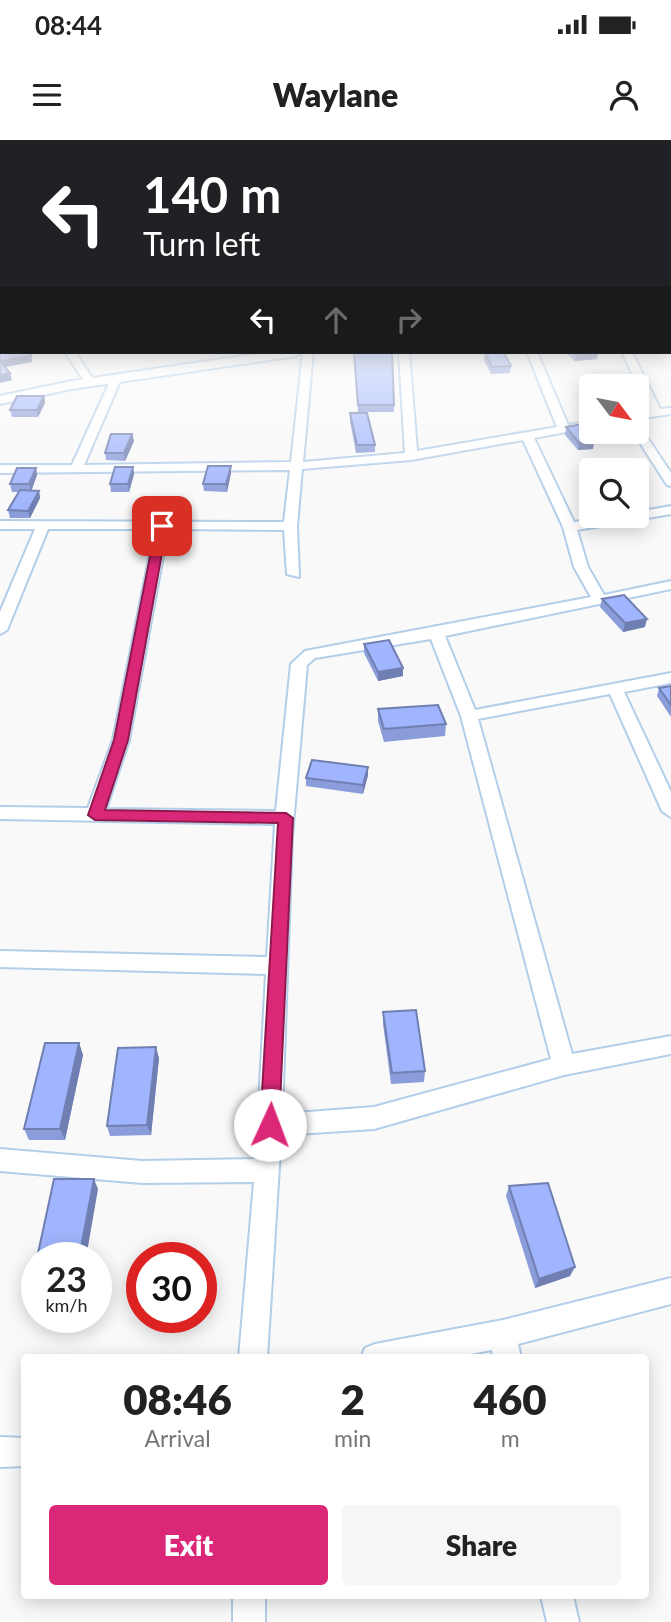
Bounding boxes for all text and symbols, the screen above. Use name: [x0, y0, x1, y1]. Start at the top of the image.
text: 08:44: [35, 9, 102, 41]
text: Waylane: [273, 75, 398, 114]
icon: menu: [28, 76, 66, 114]
icon: person: [605, 76, 643, 114]
text: 140 m: [143, 165, 281, 223]
icon: left: [28, 168, 119, 259]
text: Turn left: [143, 224, 260, 263]
icon: left: [244, 301, 282, 339]
icon: ahead: [317, 301, 355, 339]
icon: right: [390, 301, 428, 339]
north arrow: [579, 374, 649, 444]
map controls: [579, 374, 649, 528]
button: search: [579, 458, 649, 528]
pin: [132, 496, 192, 556]
icon: arrive: [143, 507, 181, 545]
position arrow: [233, 1088, 307, 1162]
speed limit sign: 30: [126, 1242, 217, 1333]
text: 23: [46, 1257, 87, 1299]
text: km/h: [45, 1294, 88, 1316]
text: 08:46: [123, 1374, 232, 1424]
text: 2: [341, 1374, 365, 1424]
text: 460: [474, 1374, 547, 1424]
text: Arrival: [144, 1424, 211, 1452]
text: min: [334, 1424, 371, 1452]
text: m: [501, 1424, 520, 1452]
button: Exit: [49, 1505, 328, 1585]
button: Share: [342, 1505, 621, 1585]

